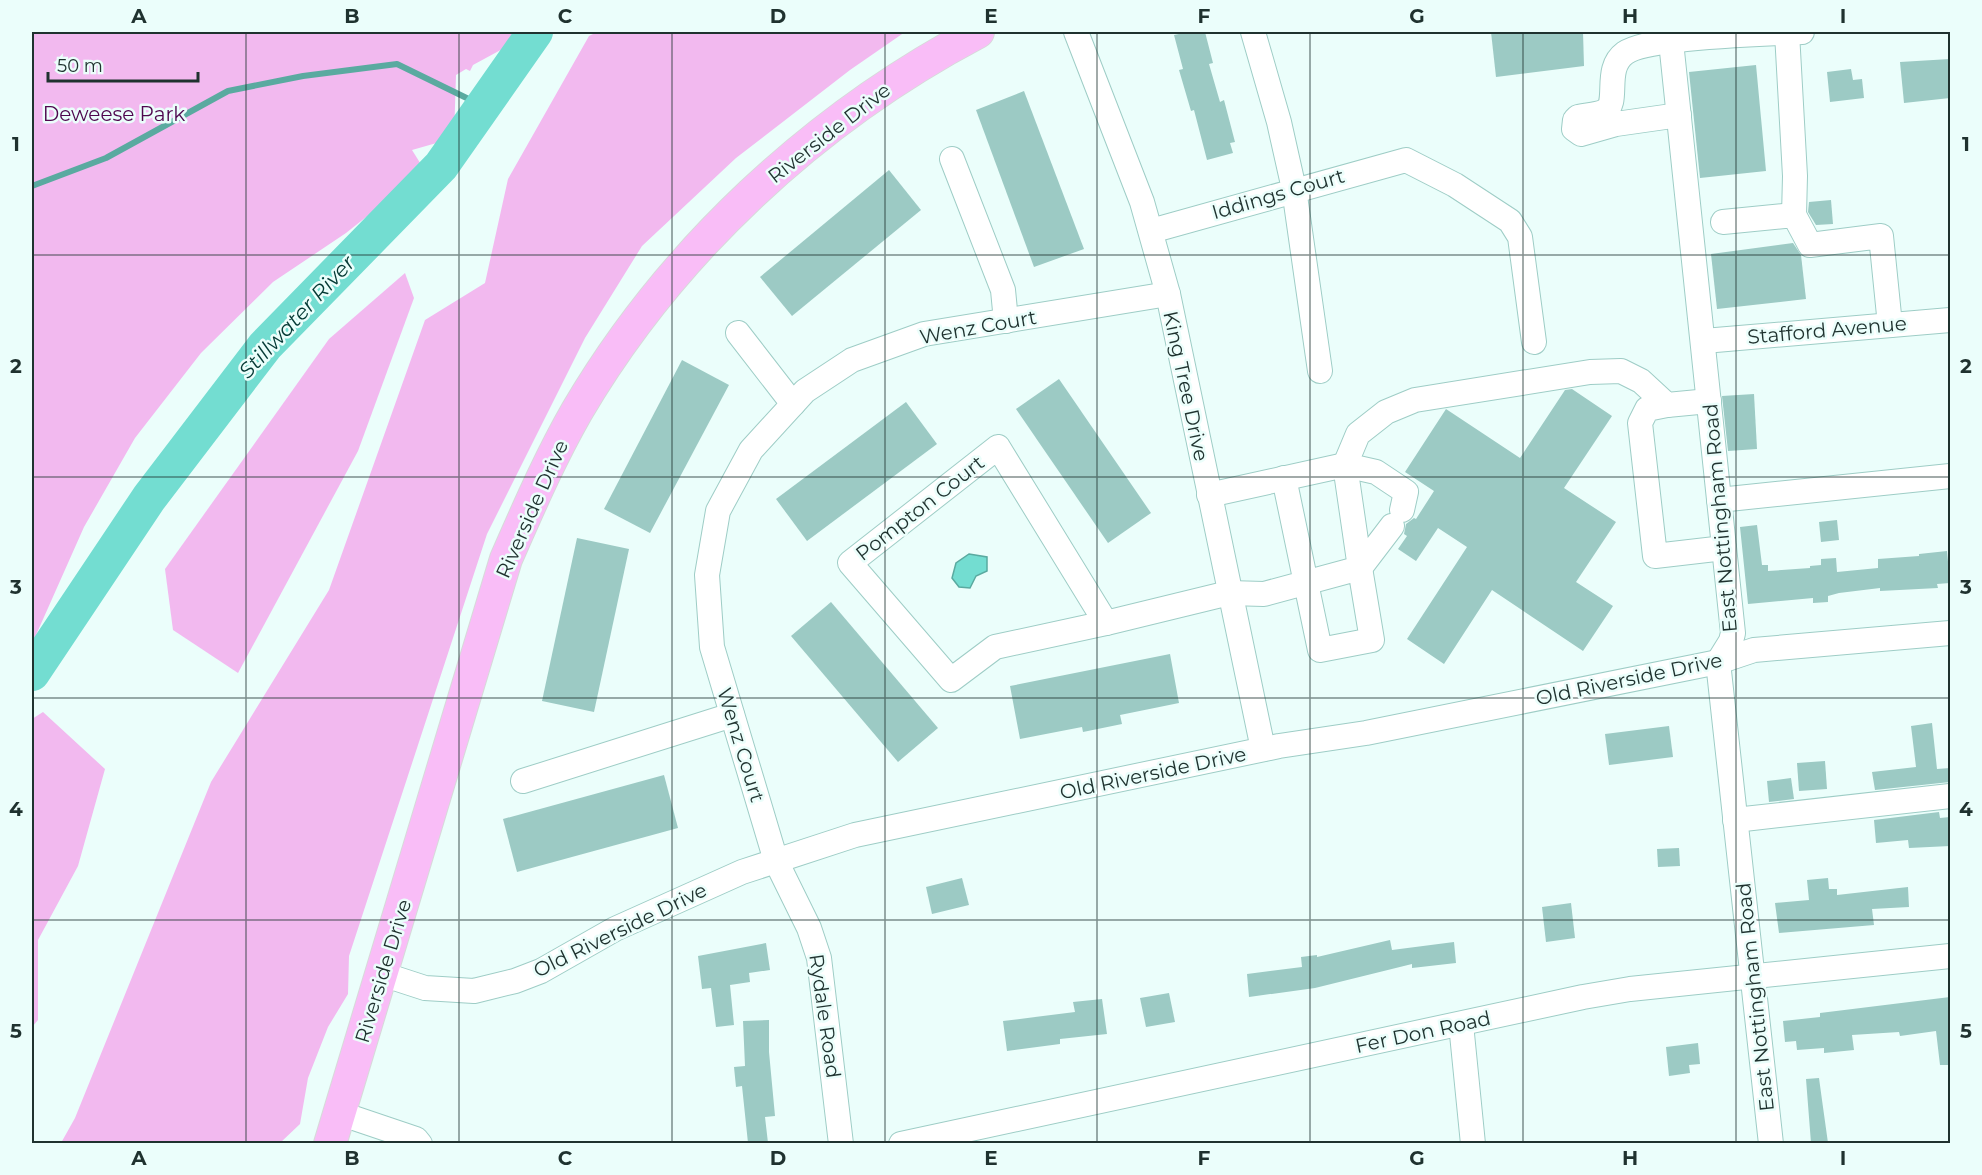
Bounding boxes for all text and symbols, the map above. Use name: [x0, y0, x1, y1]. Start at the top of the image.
text: A: [130, 4, 147, 28]
text: B: [344, 4, 360, 28]
text: C: [558, 4, 573, 28]
text: D: [770, 4, 786, 28]
text: E: [984, 4, 998, 28]
text: F: [1198, 4, 1211, 28]
text: G: [1409, 4, 1425, 28]
text: H: [1622, 4, 1638, 28]
text: I: [1840, 4, 1846, 28]
scale bar: [48, 45, 198, 83]
text: 50 m: [57, 55, 103, 77]
street label: Riverside Drive: [763, 78, 895, 188]
park label: Deweese Park: [43, 102, 185, 126]
text: 1: [12, 132, 20, 156]
text: 1: [1962, 132, 1970, 156]
street label: Iddings Court: [1209, 164, 1347, 224]
water label: Stillwater River: [233, 250, 360, 383]
street label: Wenz Court: [918, 305, 1038, 349]
street label: King Tree Drive: [1158, 309, 1214, 463]
street label: Stafford Avenue: [1746, 311, 1908, 349]
text: 2: [10, 354, 22, 378]
text: 2: [1960, 354, 1972, 378]
street label: East Nottingham Road: [1698, 403, 1742, 633]
street label: Riverside Drive: [491, 436, 573, 582]
street label: Pompton Court: [851, 450, 989, 566]
text: 3: [9, 575, 22, 599]
text: 3: [1959, 575, 1972, 599]
street label: Old Riverside Drive: [1534, 648, 1724, 710]
street label: Wenz Court: [712, 685, 770, 805]
street label: Old Riverside Drive: [1058, 742, 1248, 804]
text: 4: [9, 797, 23, 821]
text: 4: [1959, 797, 1973, 821]
street label: Old Riverside Drive: [529, 878, 711, 982]
street label: East Nottingham Road: [1731, 882, 1779, 1112]
street label: Riverside Drive: [350, 896, 416, 1046]
street label: Rydale Road: [804, 952, 846, 1080]
street label: Fer Don Road: [1353, 1006, 1493, 1058]
text: 5: [10, 1019, 22, 1043]
text: 5: [1960, 1019, 1972, 1043]
text: A: [130, 1146, 147, 1170]
text: B: [344, 1146, 360, 1170]
text: C: [558, 1146, 573, 1170]
text: D: [770, 1146, 786, 1170]
text: E: [984, 1146, 998, 1170]
text: F: [1198, 1146, 1211, 1170]
text: G: [1409, 1146, 1425, 1170]
text: H: [1622, 1146, 1638, 1170]
text: I: [1840, 1146, 1846, 1170]

